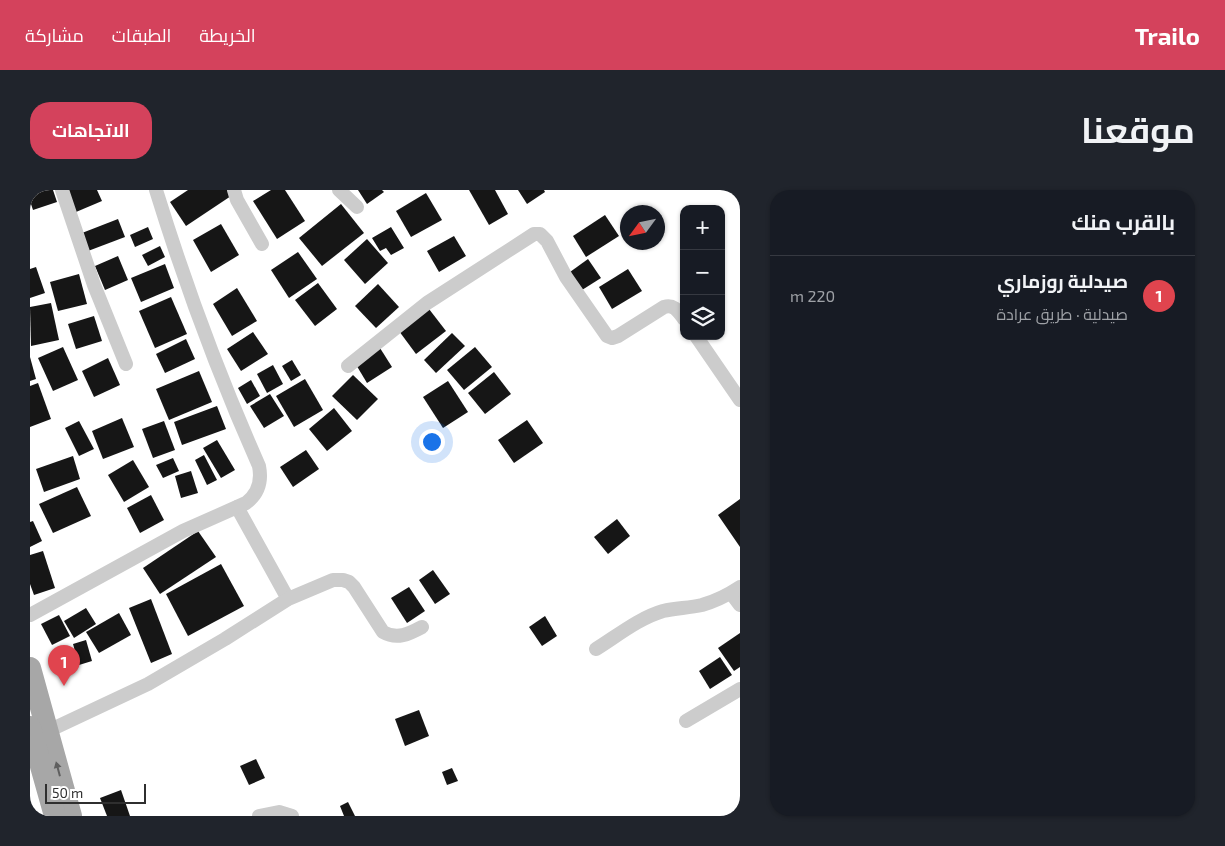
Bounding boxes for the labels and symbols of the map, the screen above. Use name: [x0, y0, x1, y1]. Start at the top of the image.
north arrow: [620, 205, 665, 250]
your location: [419, 429, 445, 455]
pin: 1: [48, 645, 80, 686]
one-way arrow: [54, 761, 62, 776]
scale bar: [45, 781, 146, 804]

